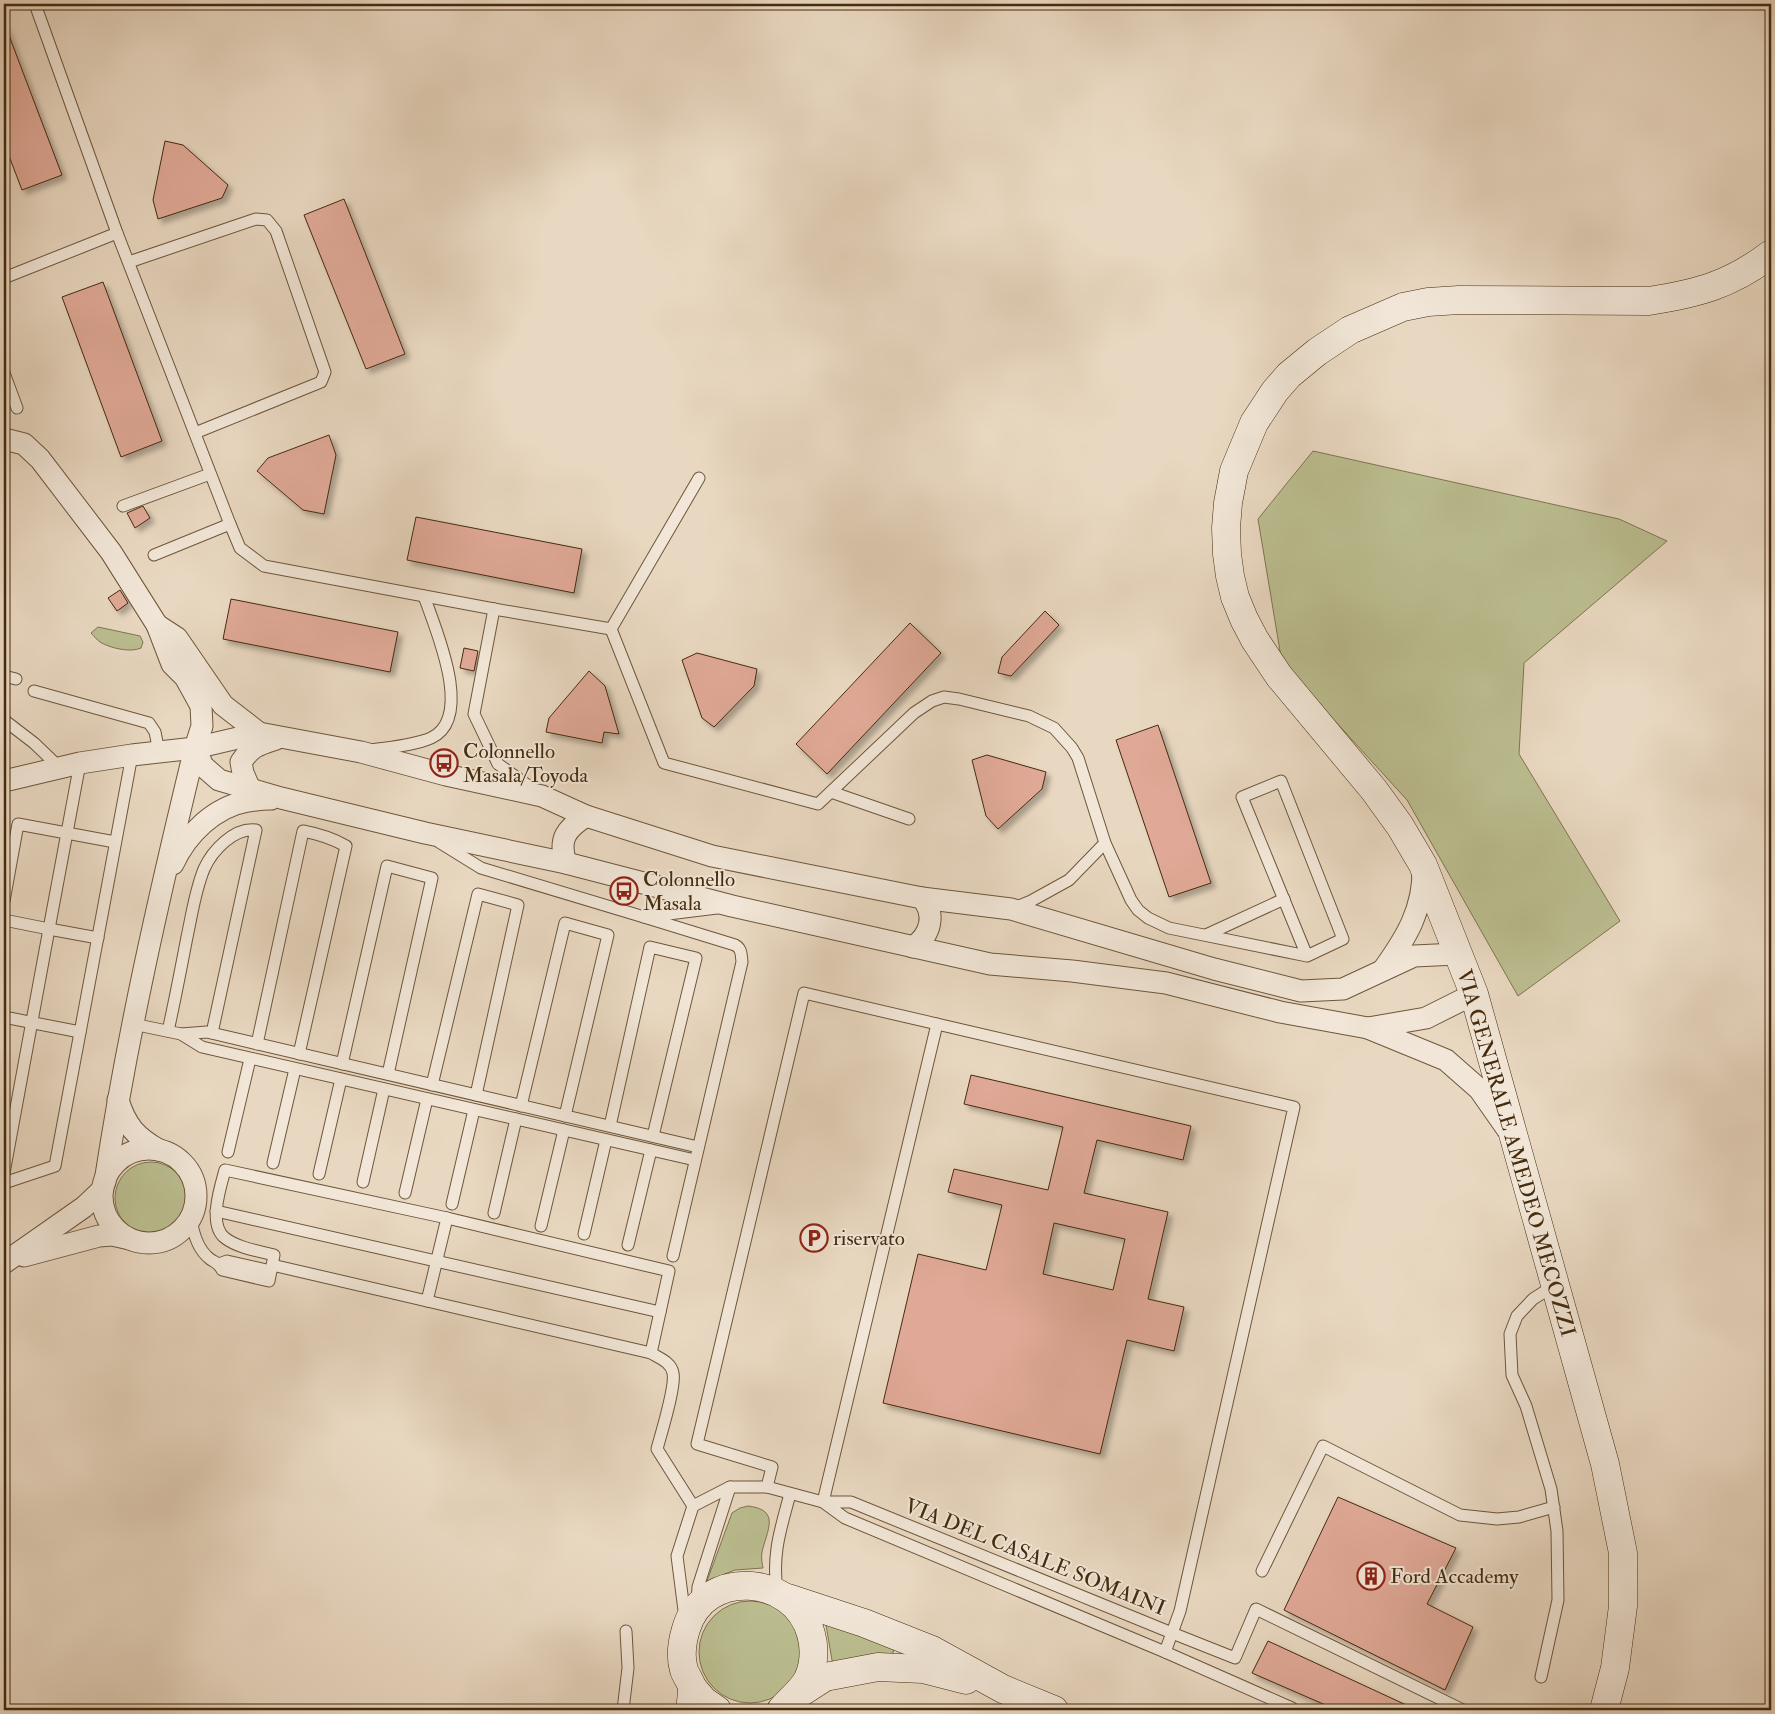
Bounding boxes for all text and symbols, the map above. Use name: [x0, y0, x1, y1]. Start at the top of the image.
place label: Colonnello Masala/Toyoda: [463, 738, 589, 789]
bus stop icon: Colonnello Masala/Toyoda: [429, 748, 459, 778]
place label: Colonnello Masala: [643, 866, 735, 917]
bus stop icon: Colonnello Masala: [609, 876, 639, 906]
street label: VIA GENERALE AMEDEO MECOZZI: [1451, 966, 1581, 1340]
parking icon: riservato: [799, 1223, 829, 1253]
place label: riservato: [833, 1225, 905, 1252]
street label: VIA DEL CASALE SOMAINI: [901, 1492, 1169, 1622]
building icon: Ford Accademy: [1356, 1561, 1386, 1591]
place label: Ford Accademy: [1390, 1563, 1519, 1590]

